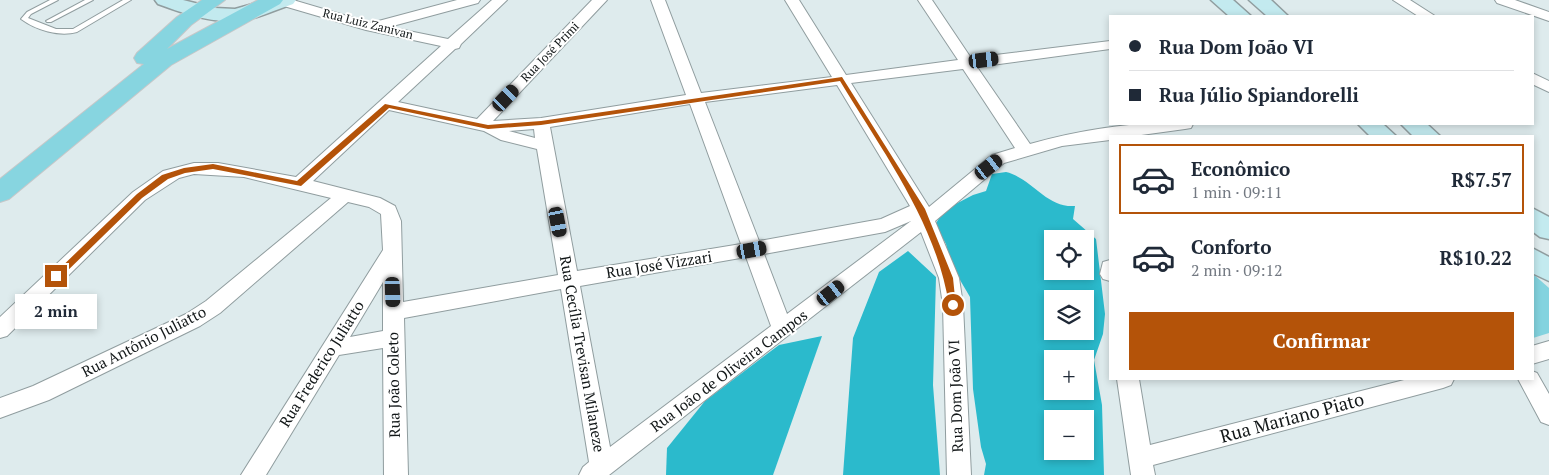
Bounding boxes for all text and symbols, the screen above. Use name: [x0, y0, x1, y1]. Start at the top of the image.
street label: Rua Luiz Zanivan: [321, 5, 415, 42]
street label: Rua José Primi: [517, 18, 582, 85]
text: Rua Dom João VI: [1159, 34, 1314, 59]
car: [968, 51, 999, 69]
car: [490, 82, 521, 114]
text: Rua Júlio Spiandorelli: [1159, 82, 1359, 107]
car: [972, 152, 1005, 182]
text: Econômico: [1191, 156, 1290, 181]
icon: car: [1131, 157, 1176, 202]
text: R$7.57: [1451, 167, 1512, 192]
text: 1 min · 09:11: [1191, 181, 1283, 203]
car: [547, 206, 568, 238]
map controls: [1044, 230, 1094, 460]
button: locate: [1044, 230, 1094, 280]
text: Conforto: [1191, 234, 1272, 259]
icon: car: [1131, 235, 1176, 280]
car: [735, 240, 768, 260]
text: R$10.22: [1439, 245, 1512, 270]
street label: Rua José Vizzari: [604, 246, 713, 282]
street label: Rua Cecília Trevisan Milaneze: [556, 254, 610, 454]
text: 2 min · 09:12: [1191, 259, 1283, 281]
route end: [45, 265, 67, 287]
car: [384, 277, 401, 307]
car: [814, 278, 847, 308]
button: layers: [1044, 290, 1094, 340]
callout: 2 min: [15, 294, 97, 328]
route start: [942, 294, 964, 316]
street label: Rua Frederico Juliatto: [274, 297, 368, 430]
text: 2 min: [34, 300, 78, 322]
street label: Rua Antônio Juliatto: [78, 301, 209, 381]
street label: Rua João de Oliveira Campos: [646, 305, 811, 436]
button: Confirmar: [1129, 312, 1514, 370]
street label: Rua João Coleto: [382, 332, 404, 438]
street label: Rua Dom João VI: [943, 339, 967, 453]
button: +: [1044, 350, 1094, 400]
street label: Rua Mariano Piato: [1217, 386, 1366, 448]
button: −: [1044, 410, 1094, 460]

